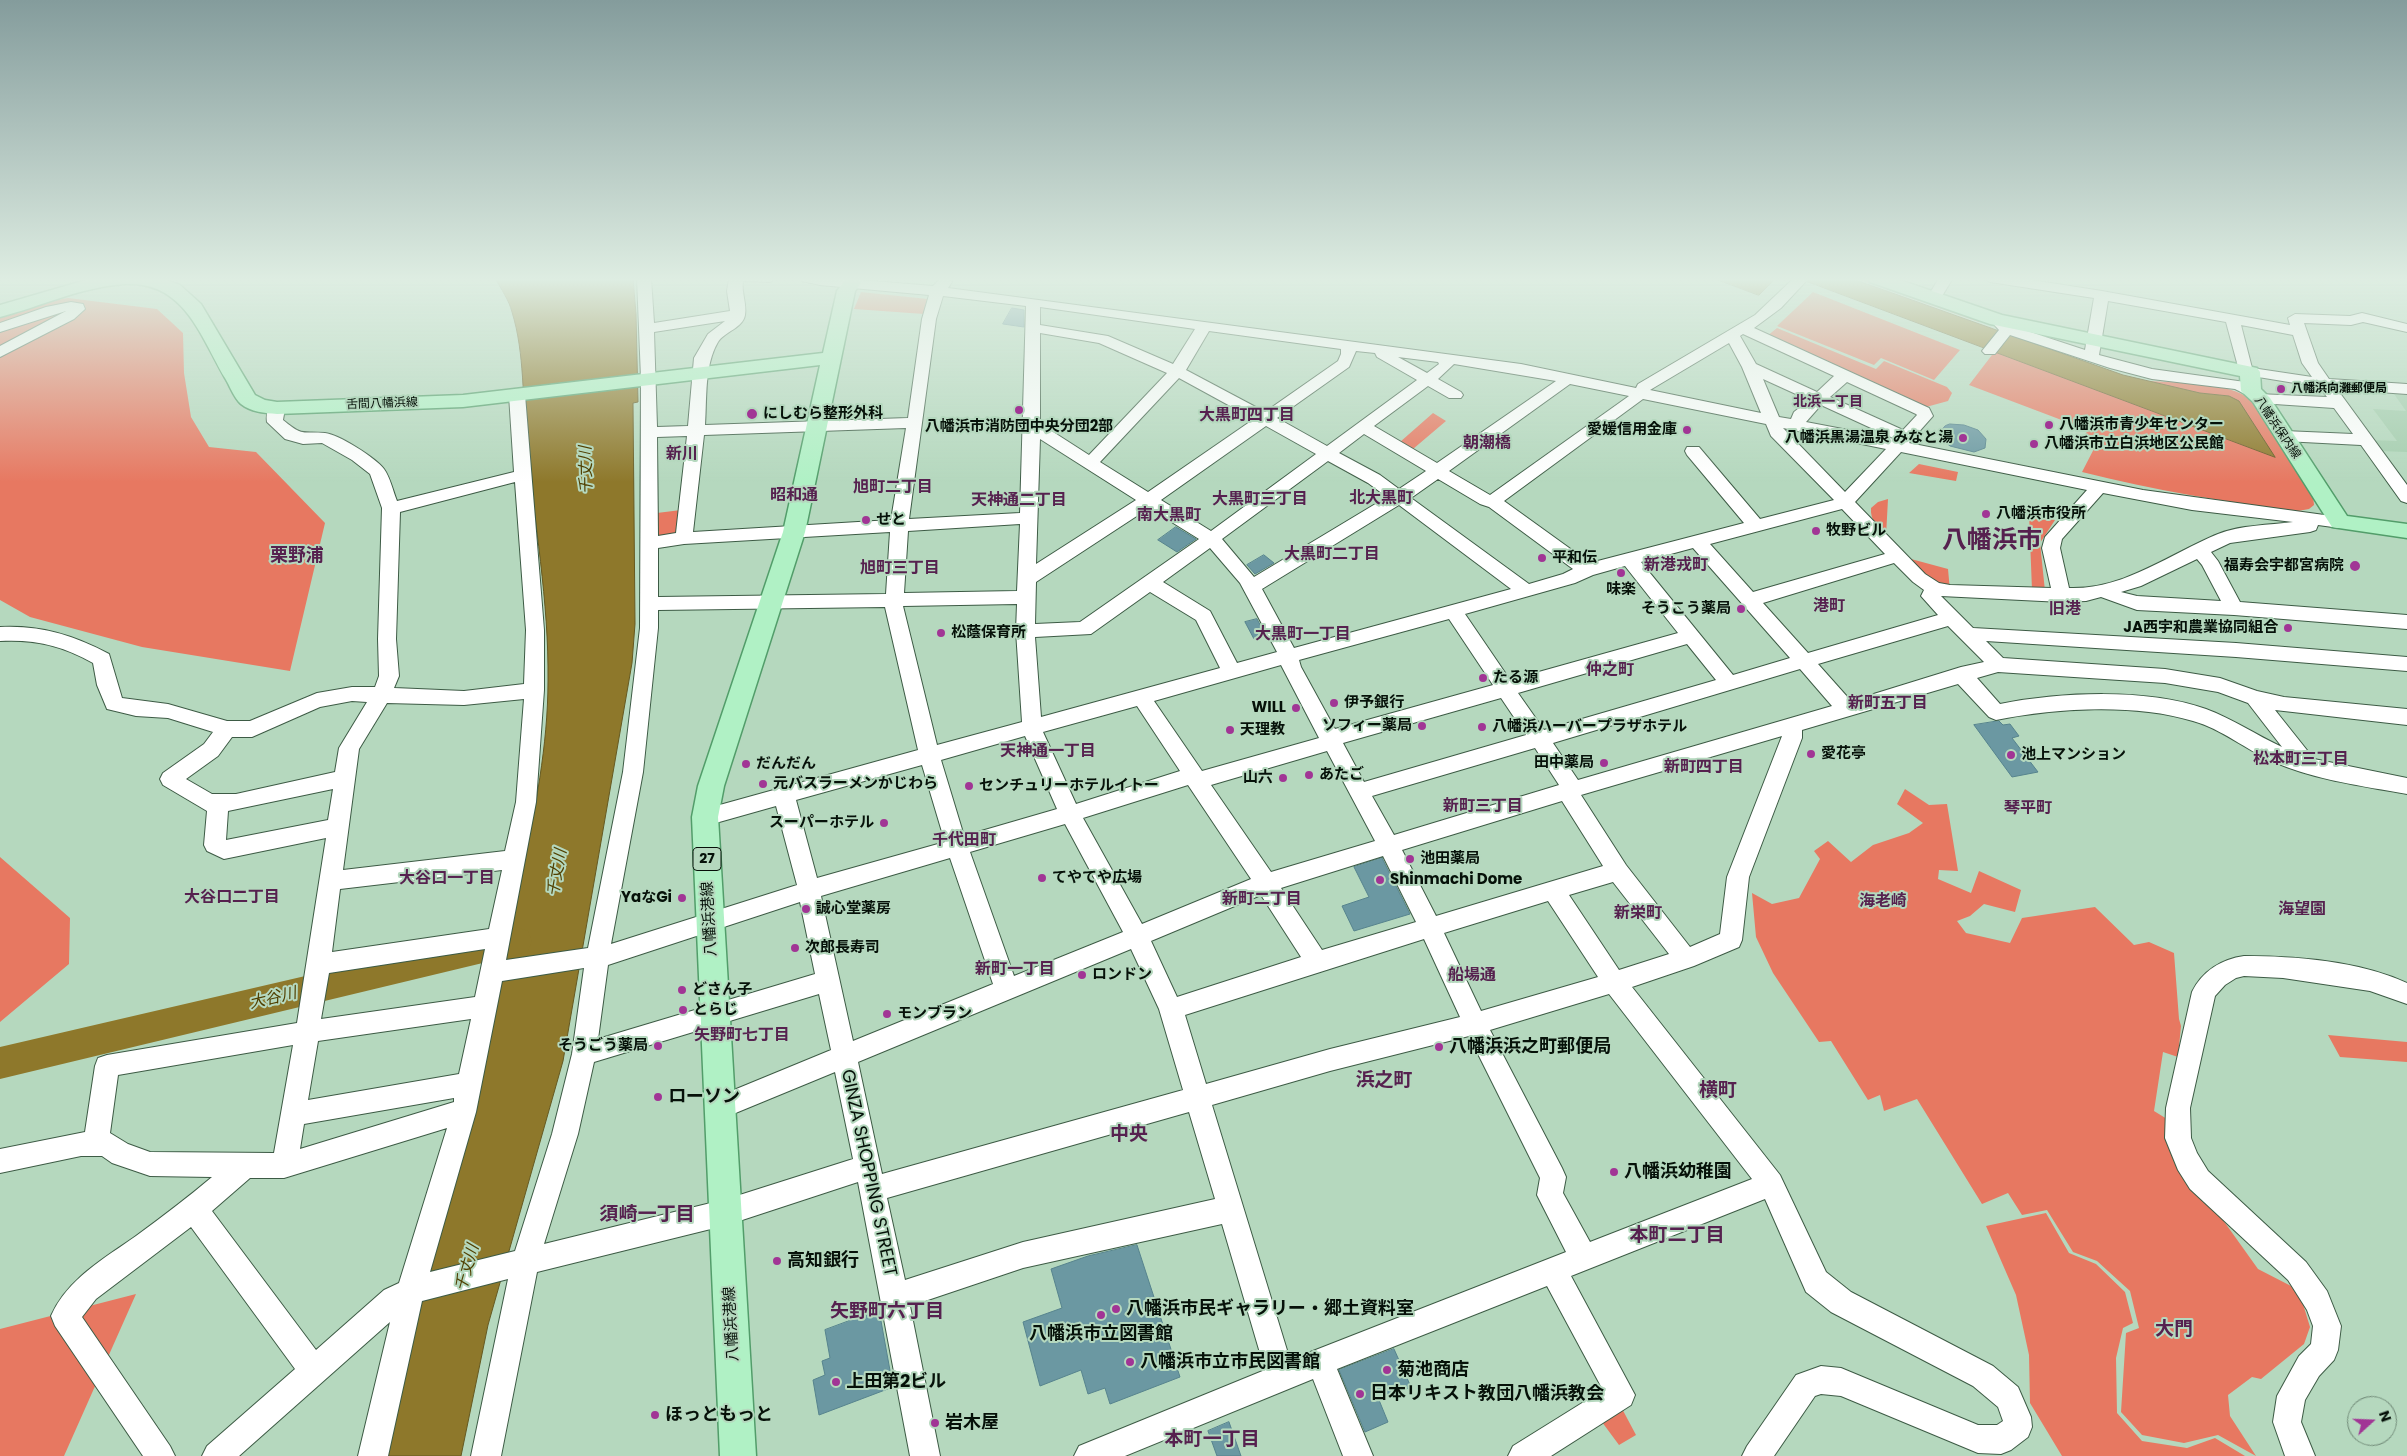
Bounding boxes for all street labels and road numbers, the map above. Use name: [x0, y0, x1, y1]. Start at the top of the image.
street label: 八幡浜保内線: [2251, 394, 2303, 462]
street label: 舌間八幡浜線: [346, 396, 418, 412]
road number: 27: [693, 848, 721, 871]
street label: 八幡浜港線: [699, 881, 721, 957]
street label: GINZA SHOPPING STREET: [835, 1068, 901, 1278]
street label: 八幡浜港線: [721, 1286, 743, 1362]

